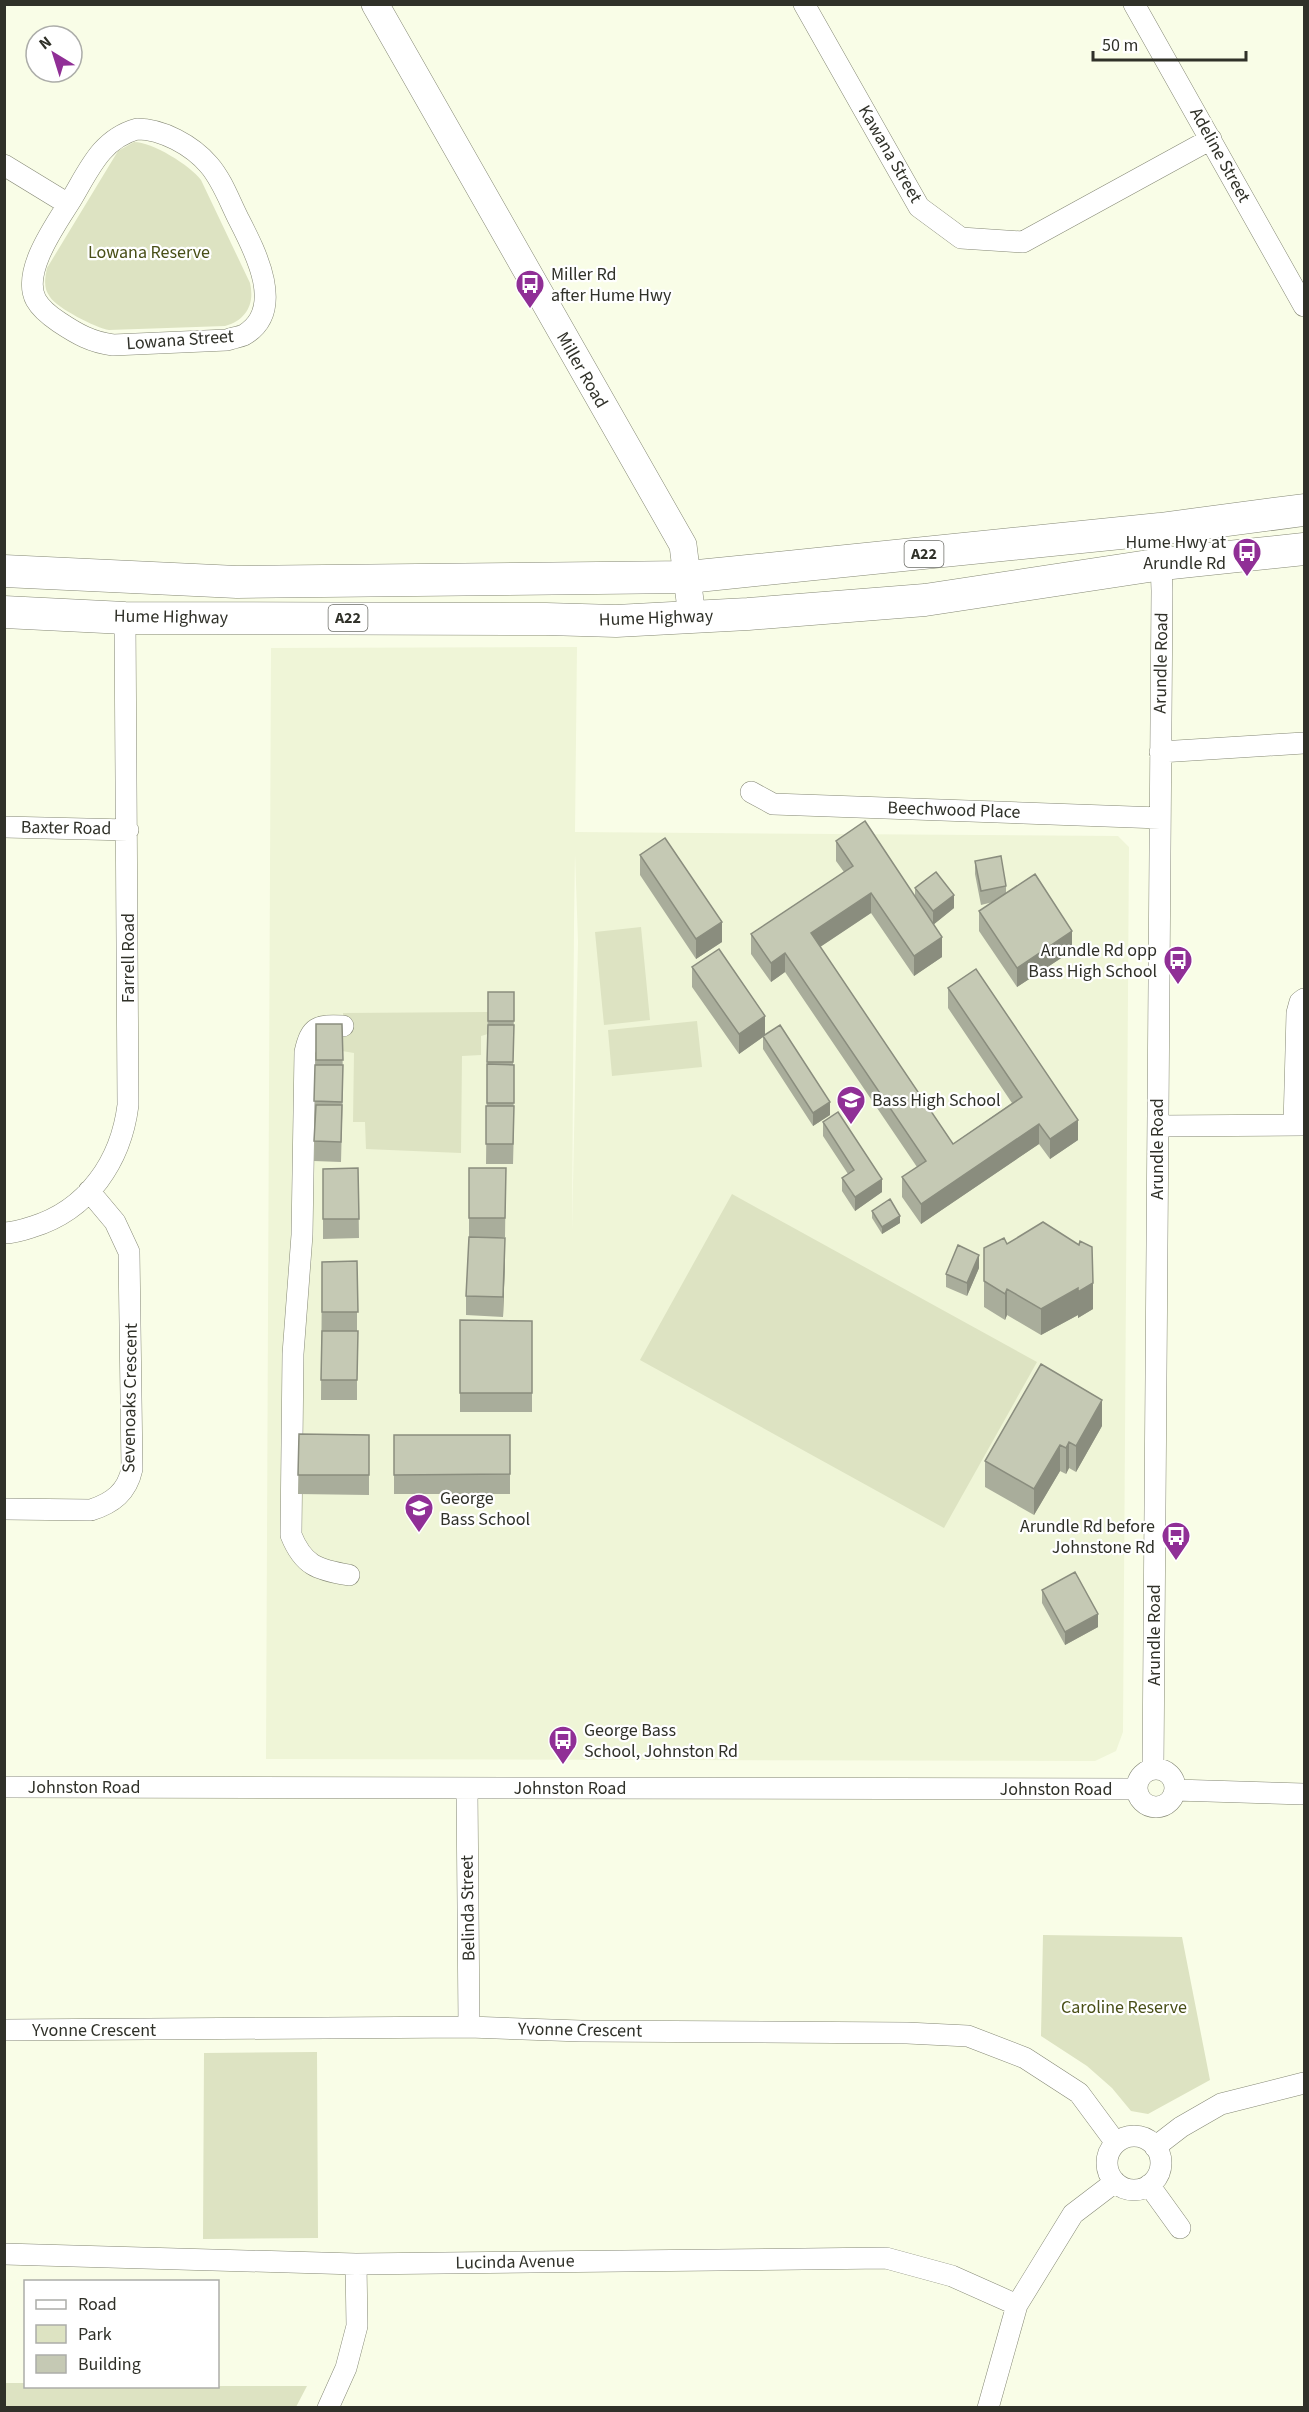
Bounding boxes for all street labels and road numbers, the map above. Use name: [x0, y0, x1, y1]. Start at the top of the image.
street label: Kawana Street: [852, 101, 928, 207]
street label: Adeline Street: [1184, 103, 1256, 207]
street label: Lowana Street: [125, 324, 235, 356]
street label: Miller Road: [550, 327, 614, 413]
road number: A22: [904, 541, 944, 567]
street label: Hume Highway: [598, 603, 714, 632]
street label: Hume Highway: [114, 604, 229, 631]
road number: A22: [328, 605, 368, 631]
street label: Arundle Road: [1148, 612, 1174, 714]
street label: Beechwood Place: [887, 795, 1021, 825]
street label: Baxter Road: [21, 815, 111, 841]
street label: Farrell Road: [116, 913, 141, 1003]
street label: Arundle Road: [1145, 1098, 1170, 1200]
street label: Sevenoaks Crescent: [116, 1323, 144, 1473]
street label: Arundle Road: [1142, 1584, 1167, 1686]
street label: Johnston Road: [28, 1775, 140, 1800]
street label: Johnston Road: [514, 1776, 626, 1801]
street label: Johnston Road: [1000, 1777, 1112, 1802]
street label: Belinda Street: [455, 1855, 481, 1961]
street label: Yvonne Crescent: [517, 2016, 642, 2044]
street label: Yvonne Crescent: [31, 2018, 156, 2043]
street label: Lucinda Avenue: [455, 2248, 575, 2276]

